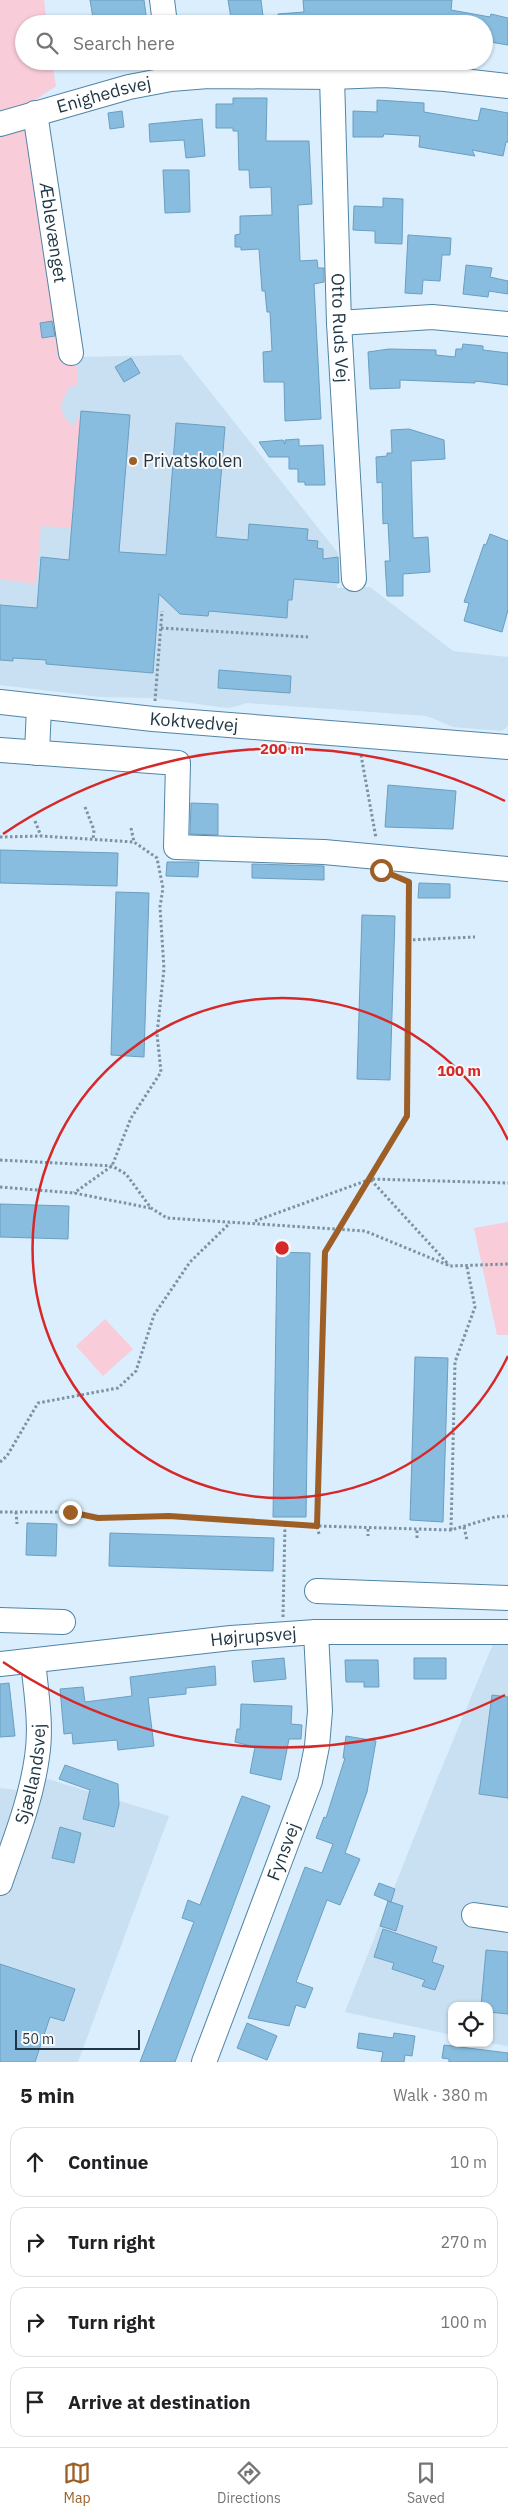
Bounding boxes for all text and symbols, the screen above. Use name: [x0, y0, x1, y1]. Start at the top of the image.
search box: [15, 15, 493, 70]
icon: search: [33, 29, 61, 57]
text: Search here: [73, 31, 175, 55]
street label: Enighedsvej: [54, 71, 153, 118]
street label: Æblevænget: [35, 181, 72, 285]
street label: Otto Ruds Vej: [327, 273, 354, 383]
place label: Privatskolen: [143, 449, 243, 472]
marker: Privatskolen: [127, 455, 139, 467]
street label: Koktvedvej: [149, 707, 239, 737]
text: 200 m: [260, 739, 304, 758]
route start: [370, 859, 393, 882]
text: 100 m: [437, 1061, 481, 1080]
centre of rings: [273, 1239, 291, 1257]
route end: [59, 1501, 82, 1524]
street label: Højrupsvej: [209, 1621, 297, 1651]
street label: Sjællandsvej: [9, 1723, 50, 1827]
street label: Fynsvej: [261, 1819, 304, 1884]
map controls: [448, 2002, 493, 2047]
button: locate: [448, 2002, 493, 2047]
scale bar: [15, 2027, 140, 2050]
text: 50 m: [22, 2030, 54, 2048]
text: 5 min: [20, 2081, 75, 2109]
text: Walk · 380 m: [393, 2085, 488, 2105]
icon: ahead: [21, 2148, 49, 2176]
text: Continue: [68, 2150, 148, 2174]
text: 10 m: [450, 2152, 487, 2172]
icon: right: [21, 2228, 49, 2256]
text: Turn right: [68, 2230, 155, 2254]
text: 270 m: [440, 2232, 487, 2252]
icon: right: [21, 2308, 49, 2336]
text: Turn right: [68, 2310, 155, 2334]
text: 100 m: [440, 2312, 487, 2332]
icon: arrive: [21, 2388, 49, 2416]
text: Arrive at destination: [68, 2390, 251, 2414]
tab: Map: [63, 2459, 91, 2507]
tab: Directions: [217, 2459, 281, 2507]
tab: Saved: [407, 2459, 445, 2507]

